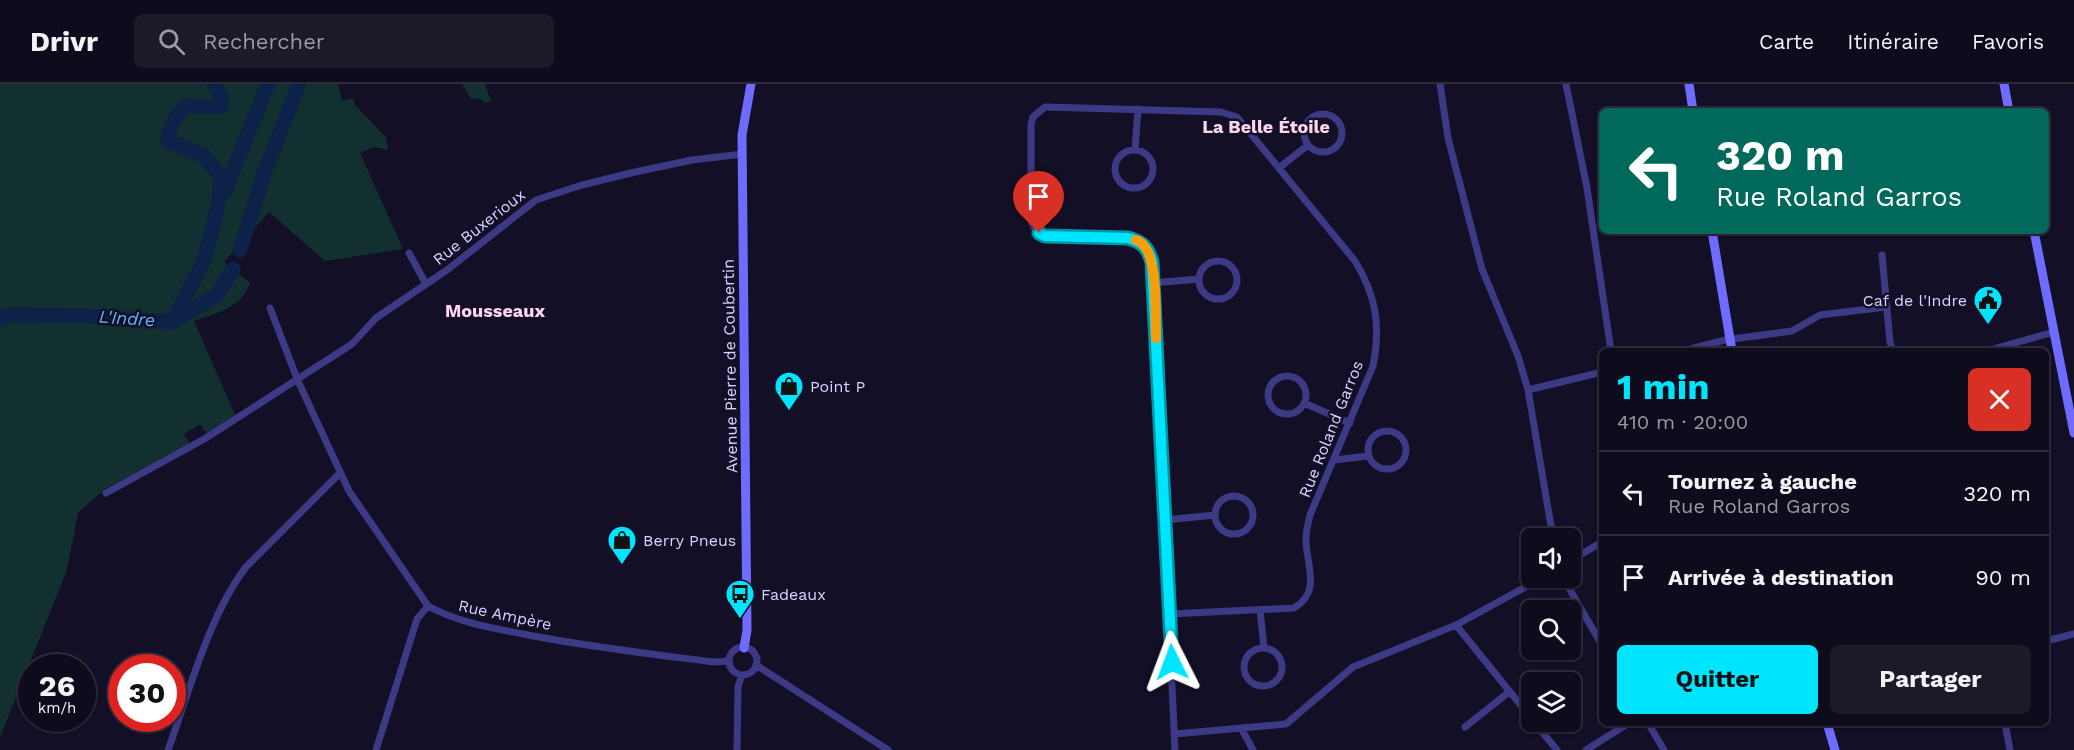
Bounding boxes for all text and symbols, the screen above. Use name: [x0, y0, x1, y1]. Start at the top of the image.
search box: [134, 14, 554, 68]
text: Drivr: [30, 25, 98, 58]
icon: search: [155, 25, 188, 58]
text: Rechercher: [203, 29, 325, 54]
text: Carte: [1759, 29, 1814, 54]
text: Itinéraire: [1847, 29, 1939, 54]
text: Favoris: [1972, 29, 2044, 54]
district label: La Belle Étoile: [1202, 116, 1330, 137]
text: 320 m: [1716, 131, 1845, 180]
icon: left: [1617, 132, 1695, 210]
pin: [1013, 171, 1064, 233]
icon: arrive: [1022, 180, 1055, 213]
text: Rue Roland Garros: [1716, 181, 1962, 213]
street label: Rue Buxerioux: [429, 185, 529, 269]
street label: Avenue Pierre de Coubertin: [719, 259, 741, 473]
public building icon: Caf de l'Indre: [1972, 284, 2004, 326]
place label: Caf de l'Indre: [1863, 291, 1967, 310]
district label: Mousseaux: [445, 300, 545, 321]
water label: L'Indre: [98, 306, 156, 330]
street label: Rue Roland Garros: [1295, 358, 1367, 500]
text: 1 min: [1617, 366, 1709, 408]
button: close: [1968, 368, 2031, 431]
shop icon: Point P: [773, 370, 805, 412]
place label: Point P: [810, 377, 865, 396]
text: 410 m · 20:00: [1617, 410, 1748, 434]
text: Tournez à gauche: [1668, 469, 1857, 494]
icon: left: [1617, 477, 1650, 510]
text: 320 m: [1963, 481, 2031, 506]
text: Rue Roland Garros: [1668, 494, 1850, 518]
shop icon: Berry Pneus: [606, 524, 638, 566]
map controls: [1521, 528, 1581, 732]
button: sound: [1521, 528, 1581, 588]
place label: Berry Pneus: [643, 531, 736, 550]
icon: arrive: [1617, 561, 1650, 594]
text: Arrivée à destination: [1668, 565, 1894, 590]
text: 90 m: [1975, 565, 2031, 590]
bus stop icon: Fadeaux: [724, 578, 756, 620]
place label: Fadeaux: [761, 585, 826, 604]
street label: Rue Ampère: [457, 596, 553, 634]
button: search: [1521, 600, 1581, 660]
position arrow: [1140, 630, 1204, 694]
button: Quitter: [1617, 645, 1818, 714]
button: Partager: [1830, 645, 2031, 714]
speed limit sign: 30: [108, 654, 186, 732]
text: 26: [39, 668, 75, 703]
button: layers: [1521, 672, 1581, 732]
text: km/h: [38, 699, 76, 717]

